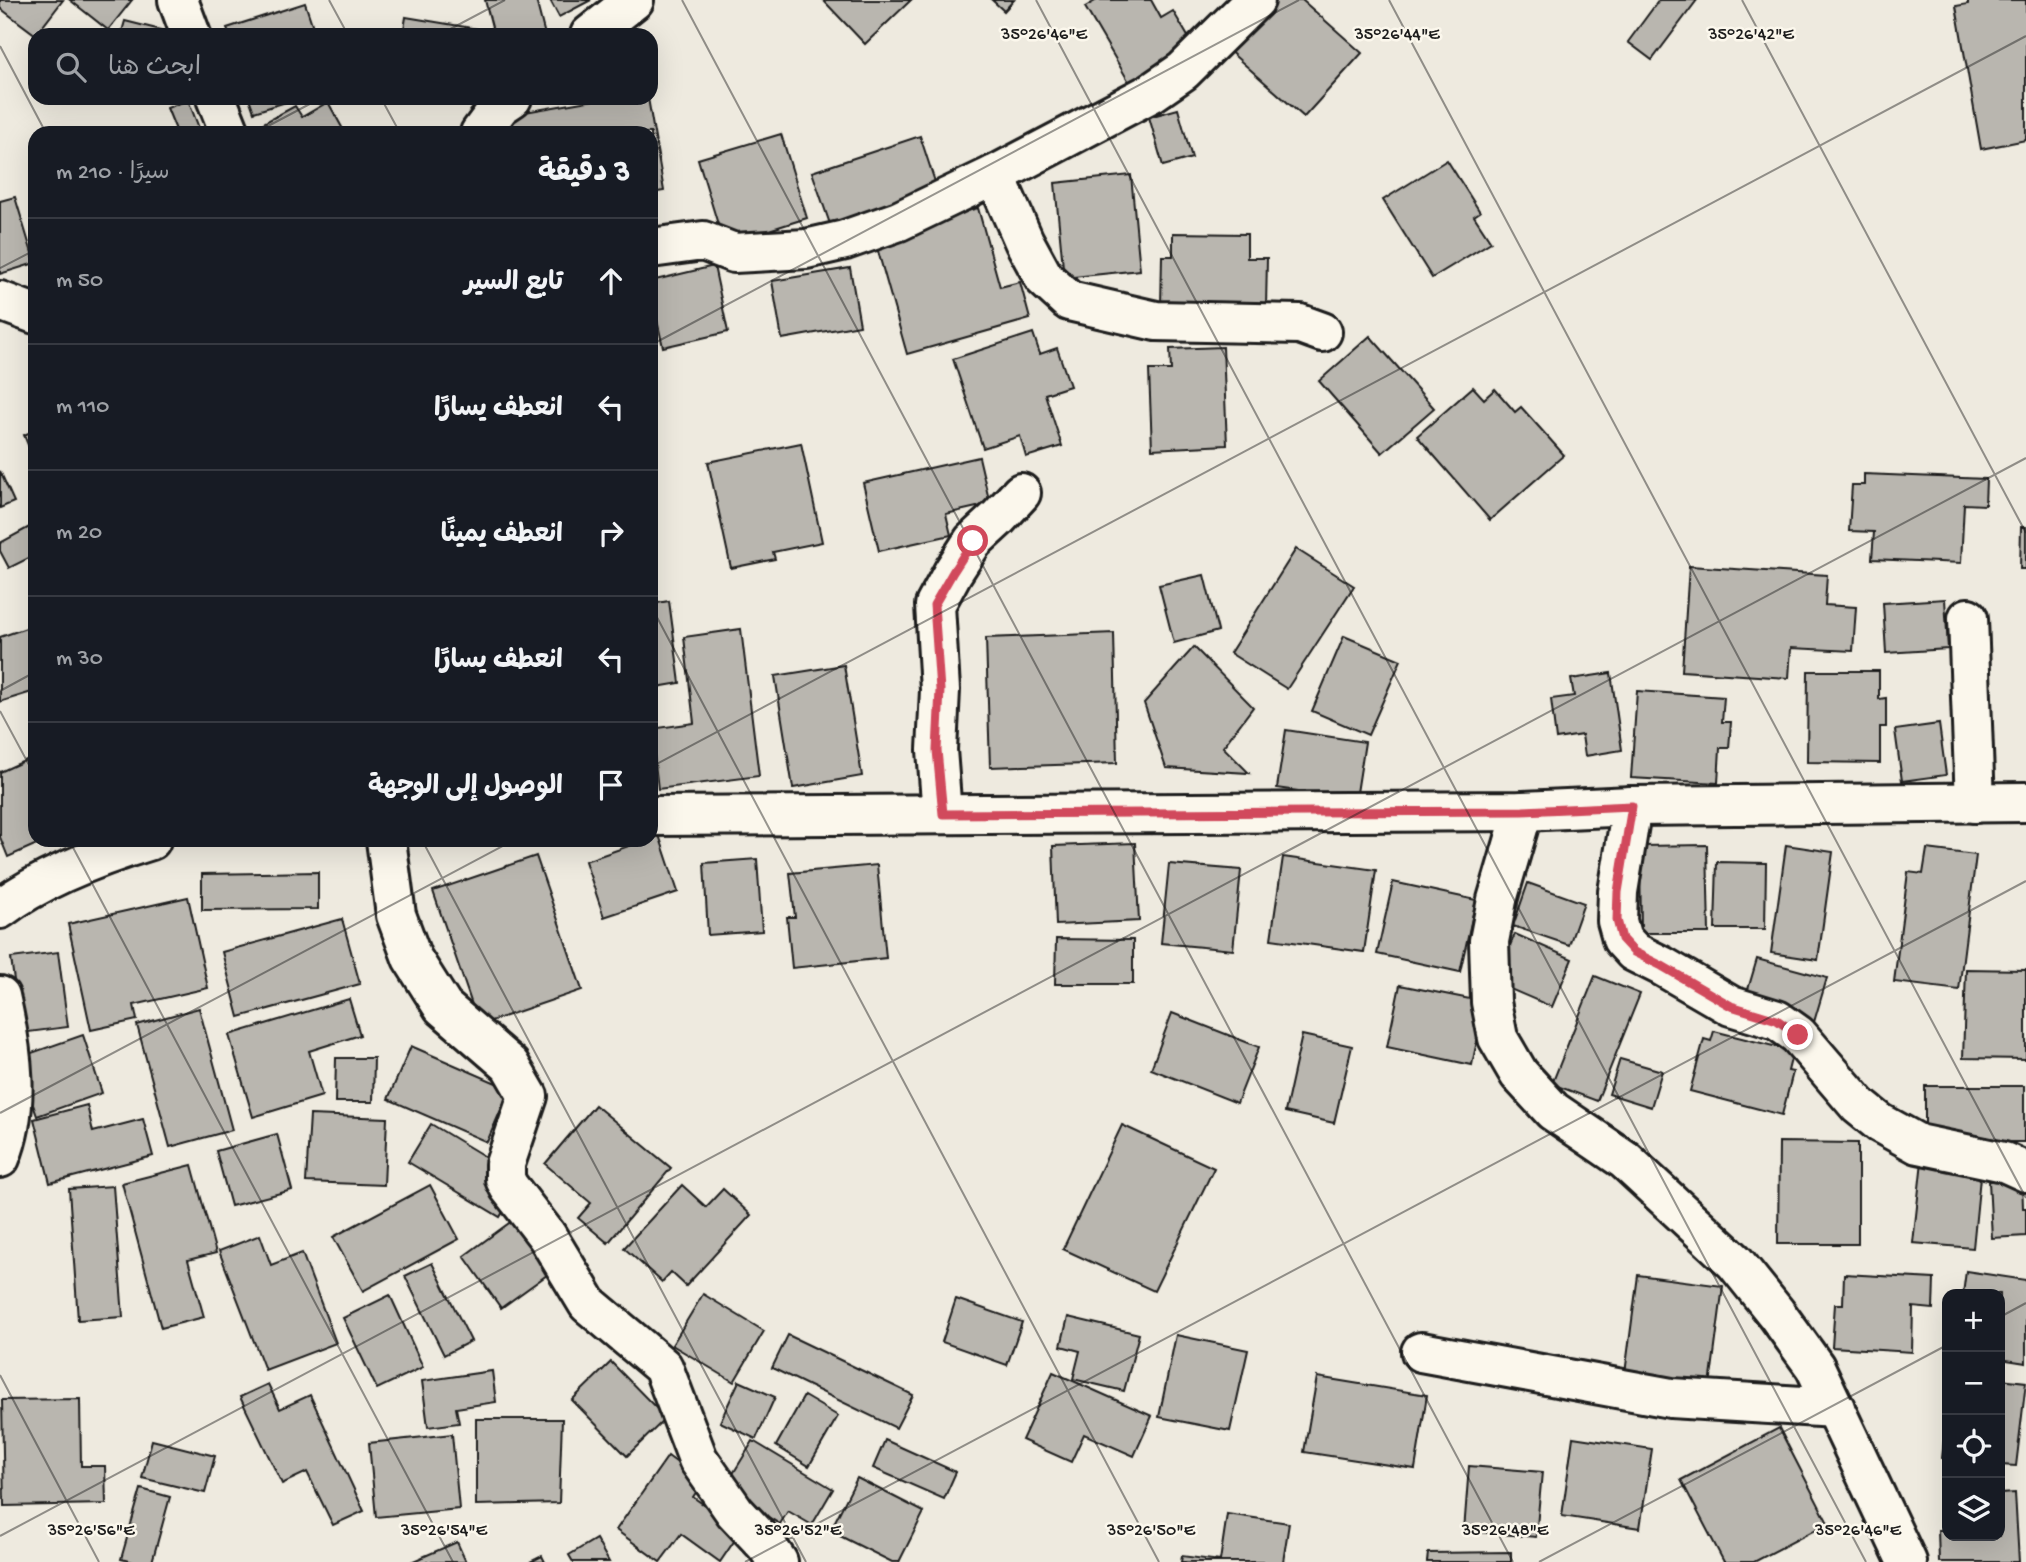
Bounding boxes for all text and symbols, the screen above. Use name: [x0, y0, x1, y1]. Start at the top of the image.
text: 35°26'46"E: [1000, 25, 1088, 46]
text: 35°26'44"E: [1353, 25, 1440, 46]
text: 35°26'42"E: [1707, 25, 1795, 46]
search box: [28, 28, 658, 105]
icon: search: [52, 48, 90, 86]
text: ابحث هنا: [108, 54, 201, 85]
text: 3 دقيقة: [538, 157, 630, 192]
text: سيرًا · 210 m: [56, 160, 170, 187]
icon: ahead: [592, 262, 630, 300]
text: 50 m: [56, 268, 103, 295]
text: تابع السير: [464, 269, 563, 300]
icon: left: [592, 388, 630, 426]
text: 110 m: [56, 394, 109, 421]
text: انعطف يسارًا: [434, 395, 563, 426]
icon: right: [592, 514, 630, 552]
text: 20 m: [56, 520, 102, 547]
text: انعطف يمينًا: [441, 521, 563, 552]
route start: [957, 525, 988, 556]
icon: left: [592, 640, 630, 678]
text: 30 m: [56, 646, 103, 673]
text: انعطف يسارًا: [434, 647, 563, 678]
icon: arrive: [592, 766, 630, 804]
text: الوصول إلى الوجهة: [368, 773, 563, 804]
route end: [1782, 1019, 1813, 1050]
map controls: [1942, 1289, 2005, 1541]
button: +: [1942, 1289, 2005, 1352]
button: −: [1942, 1352, 2005, 1415]
button: locate: [1942, 1415, 2005, 1478]
button: layers: [1942, 1478, 2005, 1541]
text: 35°26'56"E: [47, 1521, 135, 1542]
text: 35°26'54"E: [400, 1521, 488, 1542]
text: 35°26'52"E: [754, 1521, 842, 1542]
text: 35°26'50"E: [1106, 1521, 1196, 1542]
text: 35°26'48"E: [1461, 1521, 1549, 1542]
text: 35°26'46"E: [1814, 1521, 1902, 1542]

